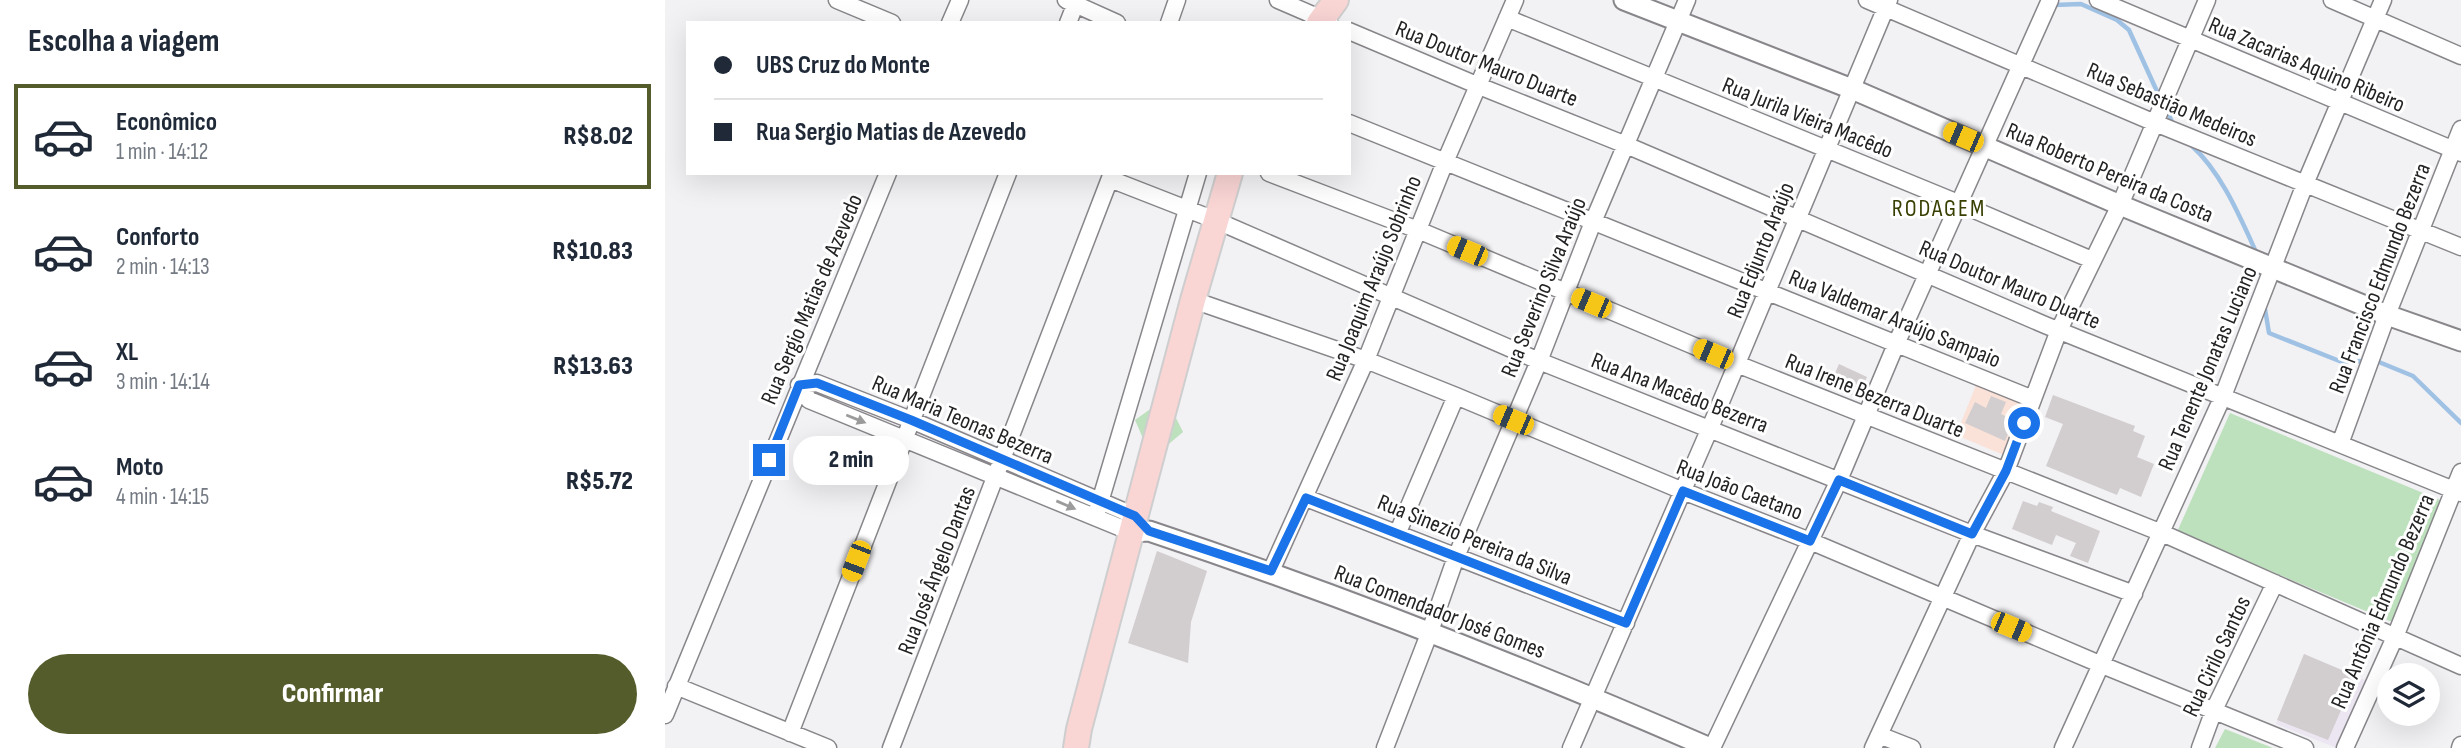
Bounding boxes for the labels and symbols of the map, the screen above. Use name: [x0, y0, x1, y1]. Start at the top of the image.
street label: Rua Zacarias Aquino Ribeiro: [2204, 11, 2409, 119]
street label: Rua Doutor Mauro Duarte: [1391, 15, 1582, 113]
street label: Rua Sebastião Medeiros: [2082, 56, 2261, 153]
street label: Rua Jurila Vieira Macêdo: [1718, 71, 1897, 165]
street label: Rua Roberto Pereira da Costa: [2002, 117, 2217, 229]
car: [1940, 119, 1987, 155]
street label: Rua Francisco Edmundo Bezerra: [2323, 159, 2437, 398]
street label: Rua Joaquim Araújo Sobrinho: [1320, 172, 1428, 385]
street label: Rua Edjunto Araújo: [1721, 178, 1801, 322]
street label: Rua Sergio Matias de Azevedo: [755, 190, 869, 409]
street label: Rua Severino Silva Araújo: [1495, 193, 1593, 381]
district label: RODAGEM: [1892, 194, 1986, 223]
car: [1444, 233, 1491, 269]
street label: Rua Doutor Mauro Duarte: [1915, 234, 2104, 336]
street label: Rua Tenente Jonatas Luciano: [2152, 262, 2264, 475]
street label: Rua Valdemar Araújo Sampaio: [1785, 264, 2005, 374]
car: [1568, 285, 1615, 321]
car: [1690, 336, 1737, 372]
street label: Rua Ana Macêdo Bezerra: [1587, 346, 1772, 440]
street label: Rua Irene Bezerra Duarte: [1781, 347, 1968, 445]
street label: Rua Maria Teonas Bezerra: [868, 369, 1057, 471]
car: [1490, 402, 1537, 438]
route start: [2008, 407, 2040, 439]
one-way arrow: [845, 413, 866, 424]
callout: 2 min: [793, 435, 909, 484]
route end: [753, 444, 785, 476]
street label: Rua João Caetano: [1673, 453, 1807, 527]
street label: Rua José Ângelo Dantas: [892, 482, 982, 659]
street label: Rua Sinezio Pereira da Silva: [1373, 488, 1576, 592]
street label: Rua Antônia Edmundo Bezerra: [2325, 490, 2441, 713]
one-way arrow: [1056, 499, 1076, 511]
car: [839, 538, 874, 584]
street label: Rua Comendador José Gomes: [1330, 559, 1549, 665]
street label: Rua Cirilo Santos: [2177, 592, 2257, 721]
car: [1988, 609, 2035, 645]

